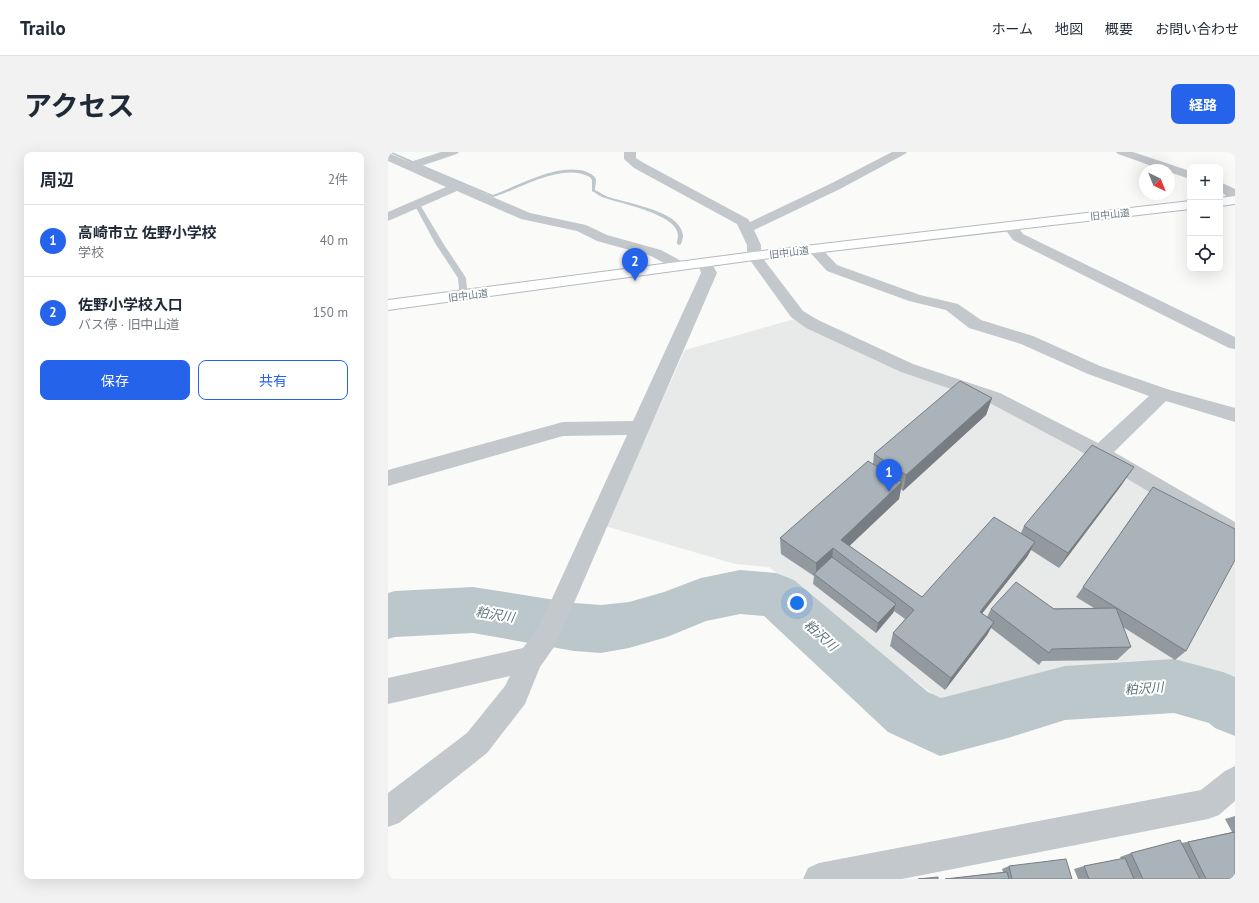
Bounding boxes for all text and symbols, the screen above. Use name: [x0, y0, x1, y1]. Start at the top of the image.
text: Trailo: [20, 16, 66, 40]
text: ホーム: [991, 20, 1033, 38]
text: 地図: [1055, 20, 1083, 38]
text: 概要: [1105, 20, 1133, 38]
text: お問い合わせ: [1155, 20, 1239, 38]
button: 経路: [1171, 84, 1235, 124]
text: アクセス: [24, 87, 135, 124]
north arrow: [1139, 164, 1175, 200]
map controls: [1187, 164, 1223, 272]
button: +: [1187, 164, 1223, 200]
text: 周辺: [40, 169, 74, 191]
text: 2件: [328, 171, 348, 188]
button: −: [1187, 200, 1223, 236]
street label: 旧中山道: [1089, 206, 1131, 223]
text: 高崎市立 佐野小学校: [78, 223, 217, 242]
text: 1: [49, 232, 57, 249]
text: 40 m: [320, 232, 348, 249]
button: locate: [1187, 236, 1223, 272]
text: 学校: [78, 244, 104, 261]
street label: 旧中山道: [768, 244, 810, 261]
pin: 2: [622, 248, 648, 281]
street label: 旧中山道: [447, 287, 489, 304]
text: 佐野小学校入口: [78, 295, 183, 314]
text: 2: [49, 304, 57, 321]
text: 150 m: [313, 304, 348, 321]
text: バス停 · 旧中山道: [78, 316, 179, 333]
button: 保存: [40, 360, 190, 400]
button: 共有: [198, 360, 348, 400]
pin: 1: [876, 459, 902, 492]
your location: [787, 593, 807, 613]
water label: 粕沢川: [474, 603, 517, 626]
water label: 粕沢川: [800, 616, 842, 656]
water label: 粕沢川: [1124, 679, 1166, 698]

